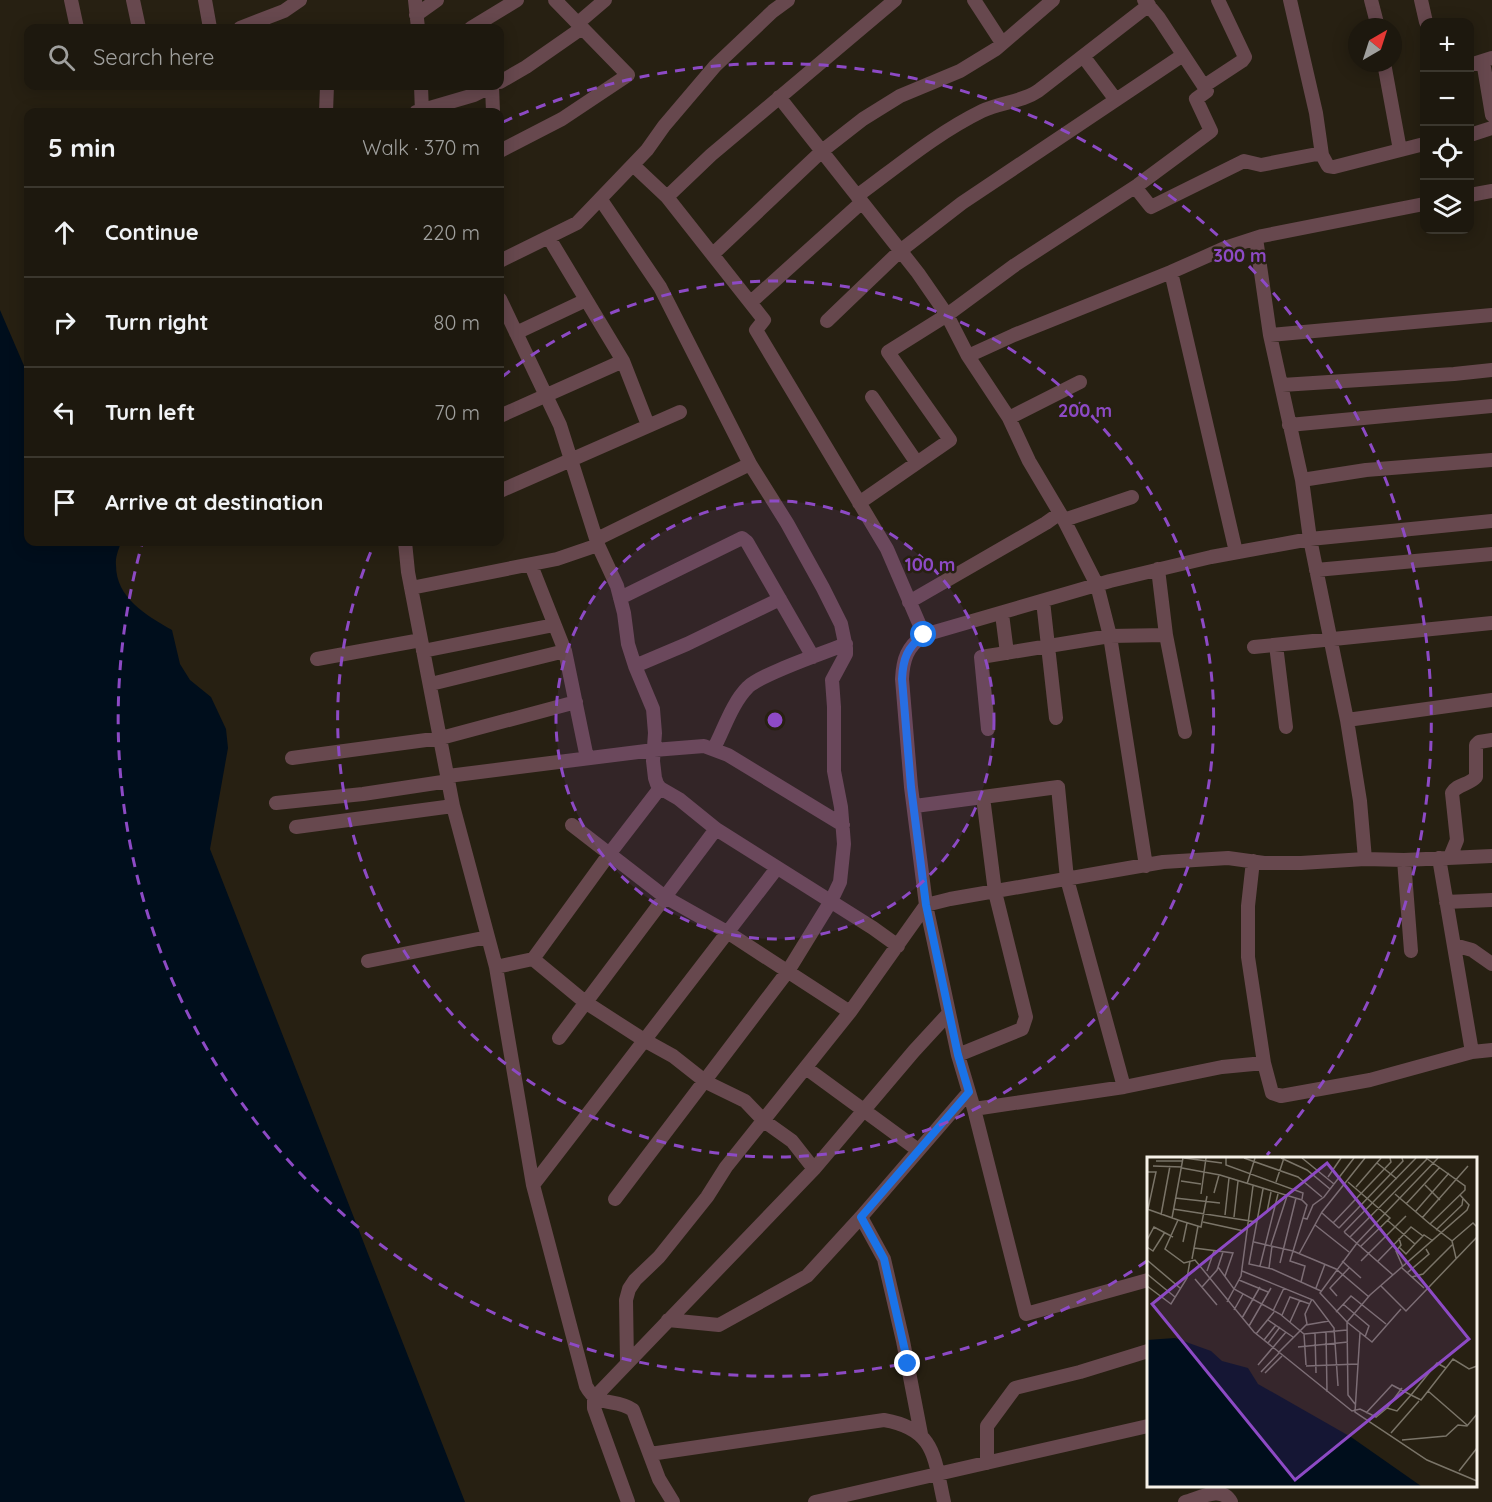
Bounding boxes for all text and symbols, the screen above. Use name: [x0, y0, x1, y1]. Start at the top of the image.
north arrow: [1348, 18, 1402, 72]
map controls: [1420, 18, 1474, 234]
button: +: [1420, 18, 1474, 72]
search box: [24, 24, 504, 90]
icon: search: [45, 41, 78, 74]
text: Search here: [93, 43, 214, 71]
button: −: [1420, 72, 1474, 126]
button: locate: [1420, 126, 1474, 180]
text: 5 min: [48, 131, 116, 164]
text: Walk · 370 m: [362, 135, 480, 160]
button: layers: [1420, 180, 1474, 234]
icon: ahead: [48, 216, 81, 249]
text: Continue: [105, 218, 199, 246]
text: 220 m: [422, 220, 480, 245]
text: 300 m: [1213, 244, 1267, 267]
icon: right: [48, 306, 81, 339]
text: Turn right: [105, 308, 209, 336]
text: 80 m: [434, 310, 480, 335]
icon: left: [48, 396, 81, 429]
text: Turn left: [105, 398, 195, 426]
text: 200 m: [1058, 399, 1112, 422]
text: 70 m: [434, 400, 480, 425]
icon: arrive: [48, 486, 81, 519]
text: Arrive at destination: [105, 488, 323, 516]
text: 100 m: [905, 553, 955, 576]
route start: [910, 621, 936, 647]
centre of rings: [765, 710, 785, 730]
inset map: [1147, 1157, 1477, 1487]
route end: [894, 1350, 920, 1376]

